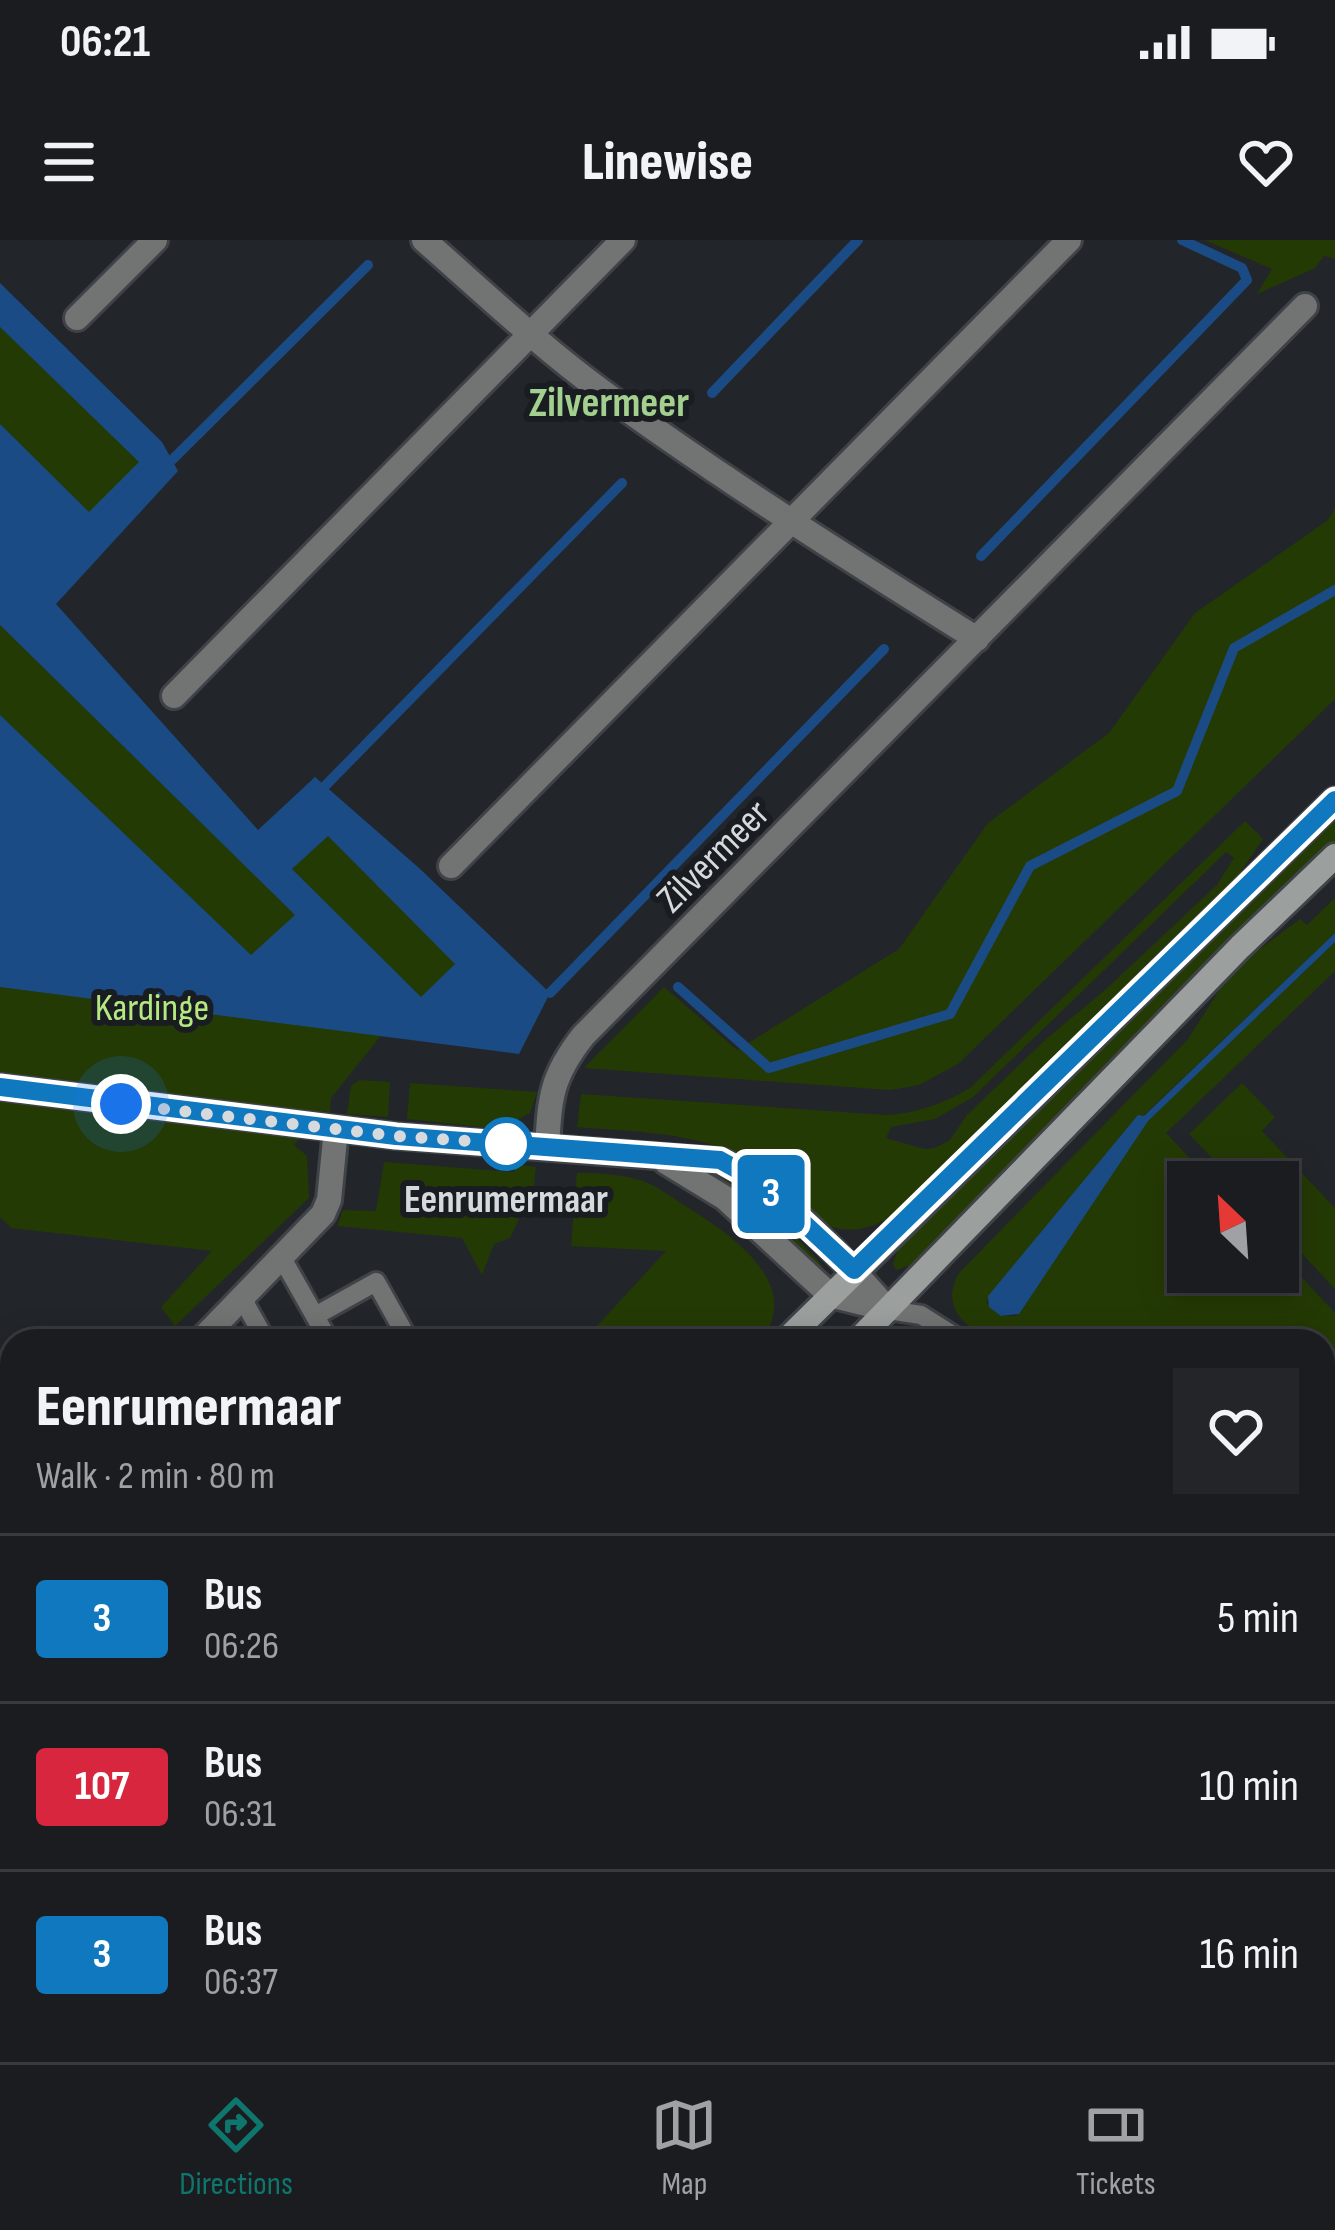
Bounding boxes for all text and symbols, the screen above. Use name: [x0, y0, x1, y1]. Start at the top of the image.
text: 06:21: [60, 15, 150, 70]
icon: menu: [36, 129, 102, 195]
icon: heart: [1233, 129, 1299, 195]
text: Linewise: [582, 130, 753, 195]
district label: Zilvermeer: [529, 378, 689, 429]
street label: Zilvermeer: [648, 791, 780, 923]
park label: Kardinge: [95, 985, 209, 1032]
your location: [91, 1074, 151, 1134]
marker: Eenrumermaar: [481, 1119, 531, 1169]
line badge: 3: [732, 1155, 810, 1233]
north arrow: [1167, 1161, 1299, 1293]
map controls: [1167, 1161, 1299, 1293]
text: 3: [762, 1168, 780, 1219]
place label: Eenrumermaar: [404, 1177, 608, 1224]
button: heart: [1173, 1368, 1299, 1494]
text: Eenrumermaar: [36, 1374, 341, 1442]
text: Walk · 2 min · 80 m: [36, 1453, 275, 1500]
text: Bus: [204, 1568, 262, 1623]
text: 5 min: [1217, 1591, 1299, 1646]
text: 3: [93, 1593, 111, 1644]
text: 06:26: [204, 1623, 279, 1670]
text: Bus: [204, 1736, 262, 1791]
text: 10 min: [1200, 1759, 1299, 1814]
text: 107: [75, 1761, 129, 1812]
text: 06:31: [204, 1791, 276, 1838]
text: Bus: [204, 1904, 262, 1959]
text: 16 min: [1200, 1927, 1299, 1982]
text: 3: [93, 1929, 111, 1980]
text: 06:37: [204, 1959, 278, 2006]
tab: Directions: [179, 2092, 293, 2204]
tab: Map: [651, 2092, 717, 2204]
tab: Tickets: [1076, 2092, 1156, 2204]

